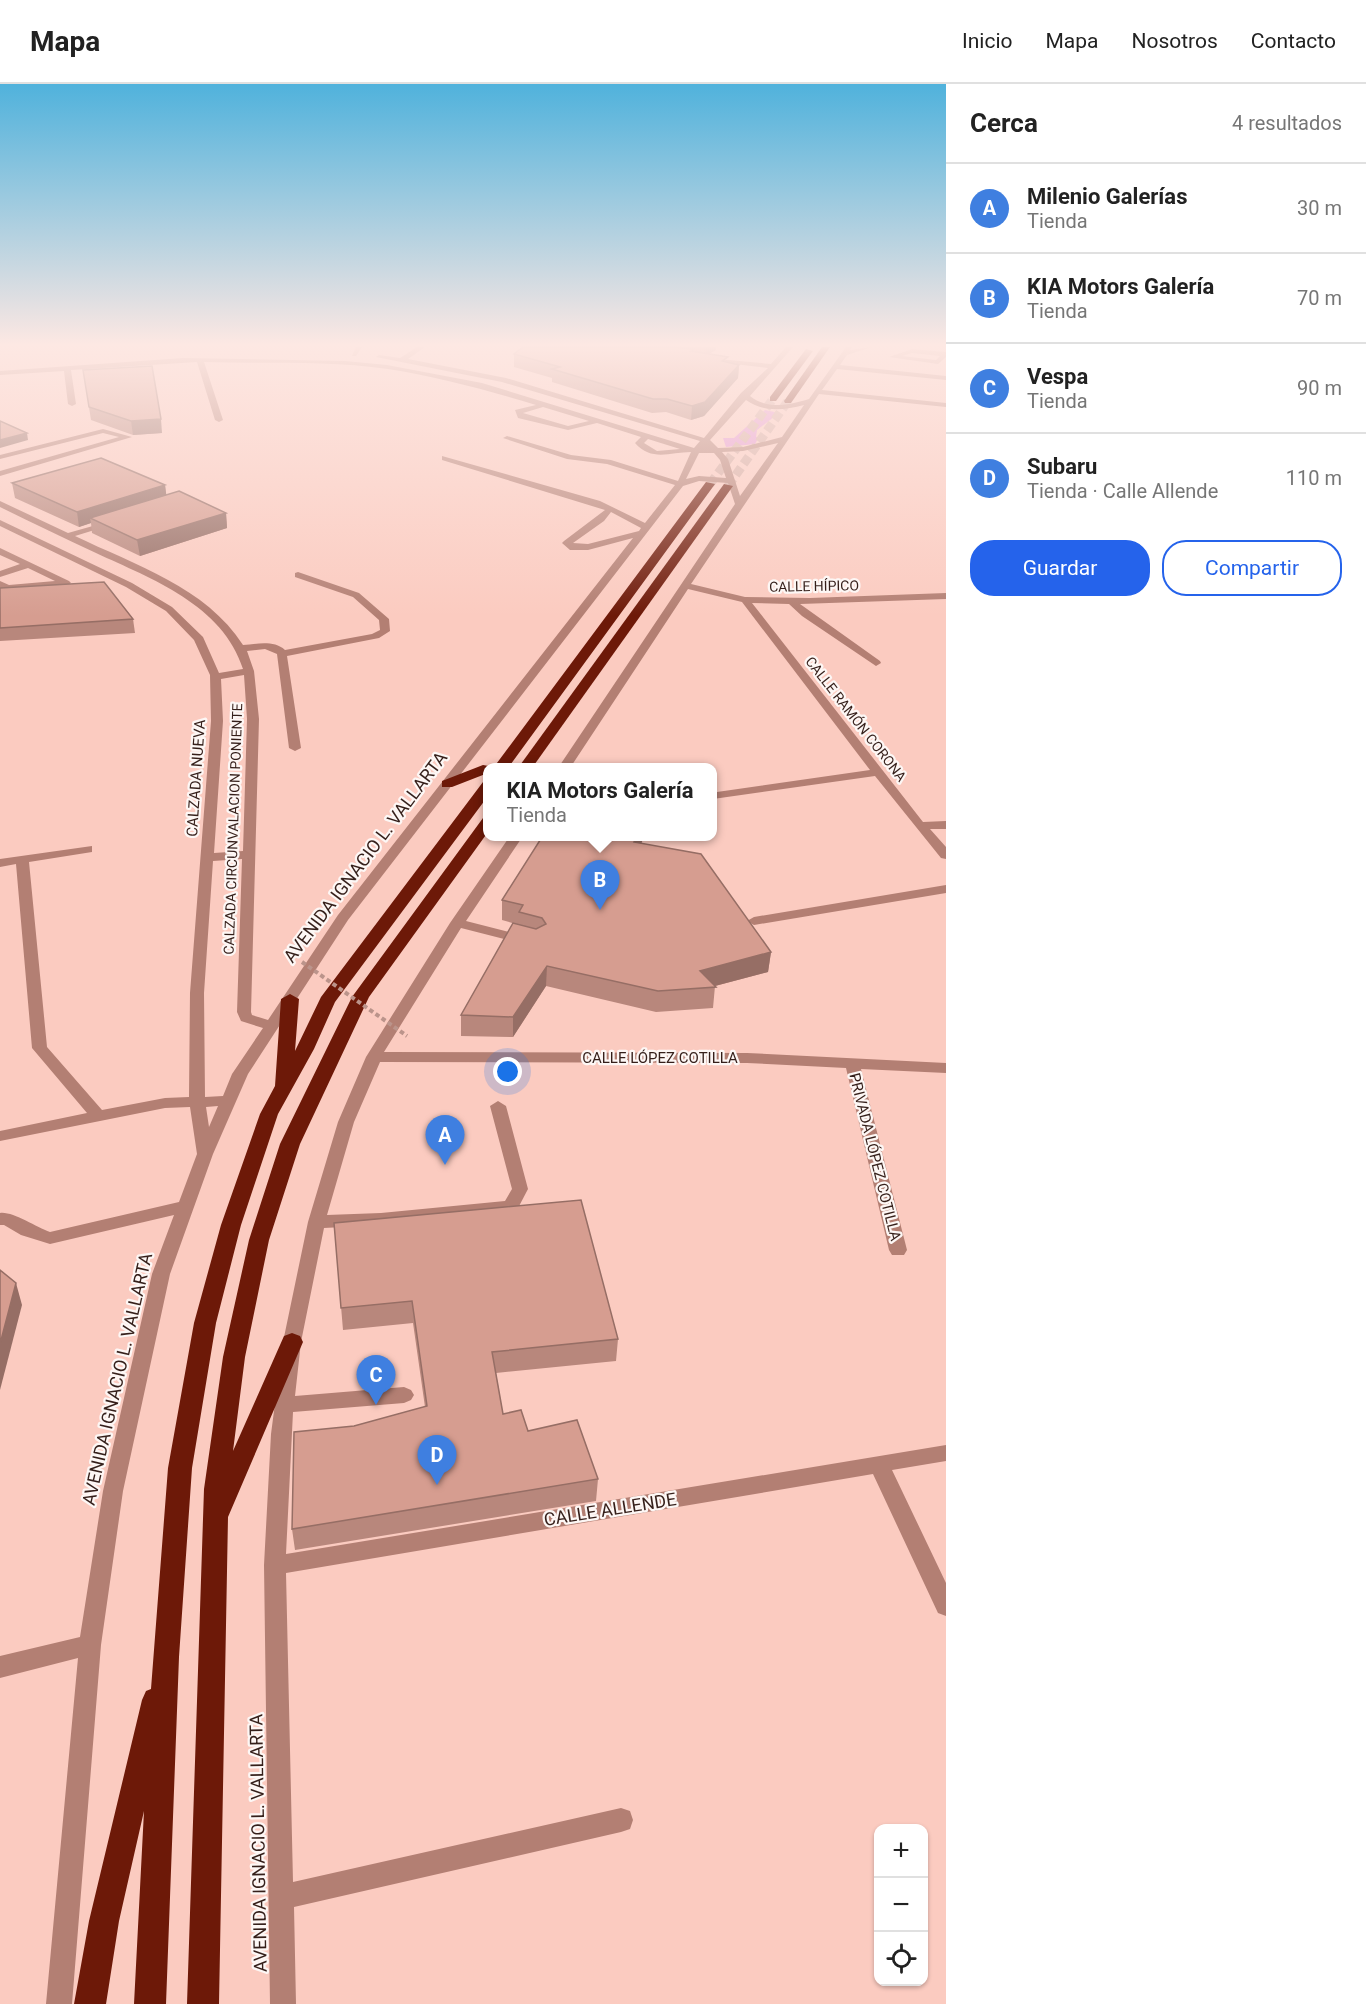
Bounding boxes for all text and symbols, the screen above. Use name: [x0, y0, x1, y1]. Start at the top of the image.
text: Mapa: [30, 25, 100, 58]
text: Inicio: [962, 29, 1012, 53]
text: Mapa: [1045, 29, 1098, 53]
text: Nosotros: [1131, 29, 1218, 53]
text: Contacto: [1251, 29, 1336, 53]
text: Cerca: [970, 108, 1038, 138]
text: 4 resultados: [1232, 111, 1342, 135]
text: Milenio Galerías: [1027, 184, 1187, 209]
text: A: [983, 196, 996, 220]
text: 30 m: [1297, 196, 1342, 220]
text: Tienda: [1027, 209, 1088, 233]
text: KIA Motors Galería: [1027, 274, 1214, 299]
text: B: [983, 286, 996, 310]
text: 70 m: [1297, 286, 1342, 310]
text: Tienda: [1027, 299, 1088, 323]
text: Vespa: [1027, 364, 1088, 389]
text: C: [983, 376, 996, 400]
text: 90 m: [1297, 376, 1342, 400]
text: Tienda: [1027, 389, 1088, 413]
text: Subaru: [1027, 454, 1097, 479]
text: D: [983, 466, 996, 490]
text: 110 m: [1286, 466, 1342, 490]
text: Tienda · Calle Allende: [1027, 479, 1218, 503]
button: Guardar: [970, 540, 1150, 596]
button: Compartir: [1162, 540, 1342, 596]
street label: CALLE HÍPICO: [769, 576, 859, 595]
street label: CALLE RAMÓN CORONA: [802, 653, 911, 785]
street label: CALZADA CIRCUNVALACION PONIENTE: [221, 703, 245, 955]
street label: CALZADA NUEVA: [183, 719, 209, 837]
street label: AVENIDA IGNACIO L. VALLARTA: [279, 747, 451, 967]
popup: [483, 763, 717, 841]
text: KIA Motors Galería: [506, 778, 694, 803]
text: Tienda: [506, 803, 567, 827]
pin: B: [580, 860, 620, 910]
street label: CALLE LÓPEZ COTILLA: [582, 1049, 738, 1067]
your location: [493, 1057, 522, 1086]
street label: PRIVADA LÓPEZ COTILLA: [845, 1071, 905, 1243]
pin: A: [426, 1116, 464, 1165]
street label: AVENIDA IGNACIO L. VALLARTA: [78, 1250, 156, 1507]
pin: C: [356, 1356, 395, 1405]
pin: D: [418, 1436, 456, 1485]
street label: CALLE ALLENDE: [542, 1488, 678, 1530]
street label: AVENIDA IGNACIO L. VALLARTA: [245, 1713, 271, 1972]
map controls: [874, 1824, 928, 1986]
button: +: [874, 1824, 928, 1878]
button: −: [874, 1878, 928, 1932]
button: locate: [874, 1932, 928, 1986]

